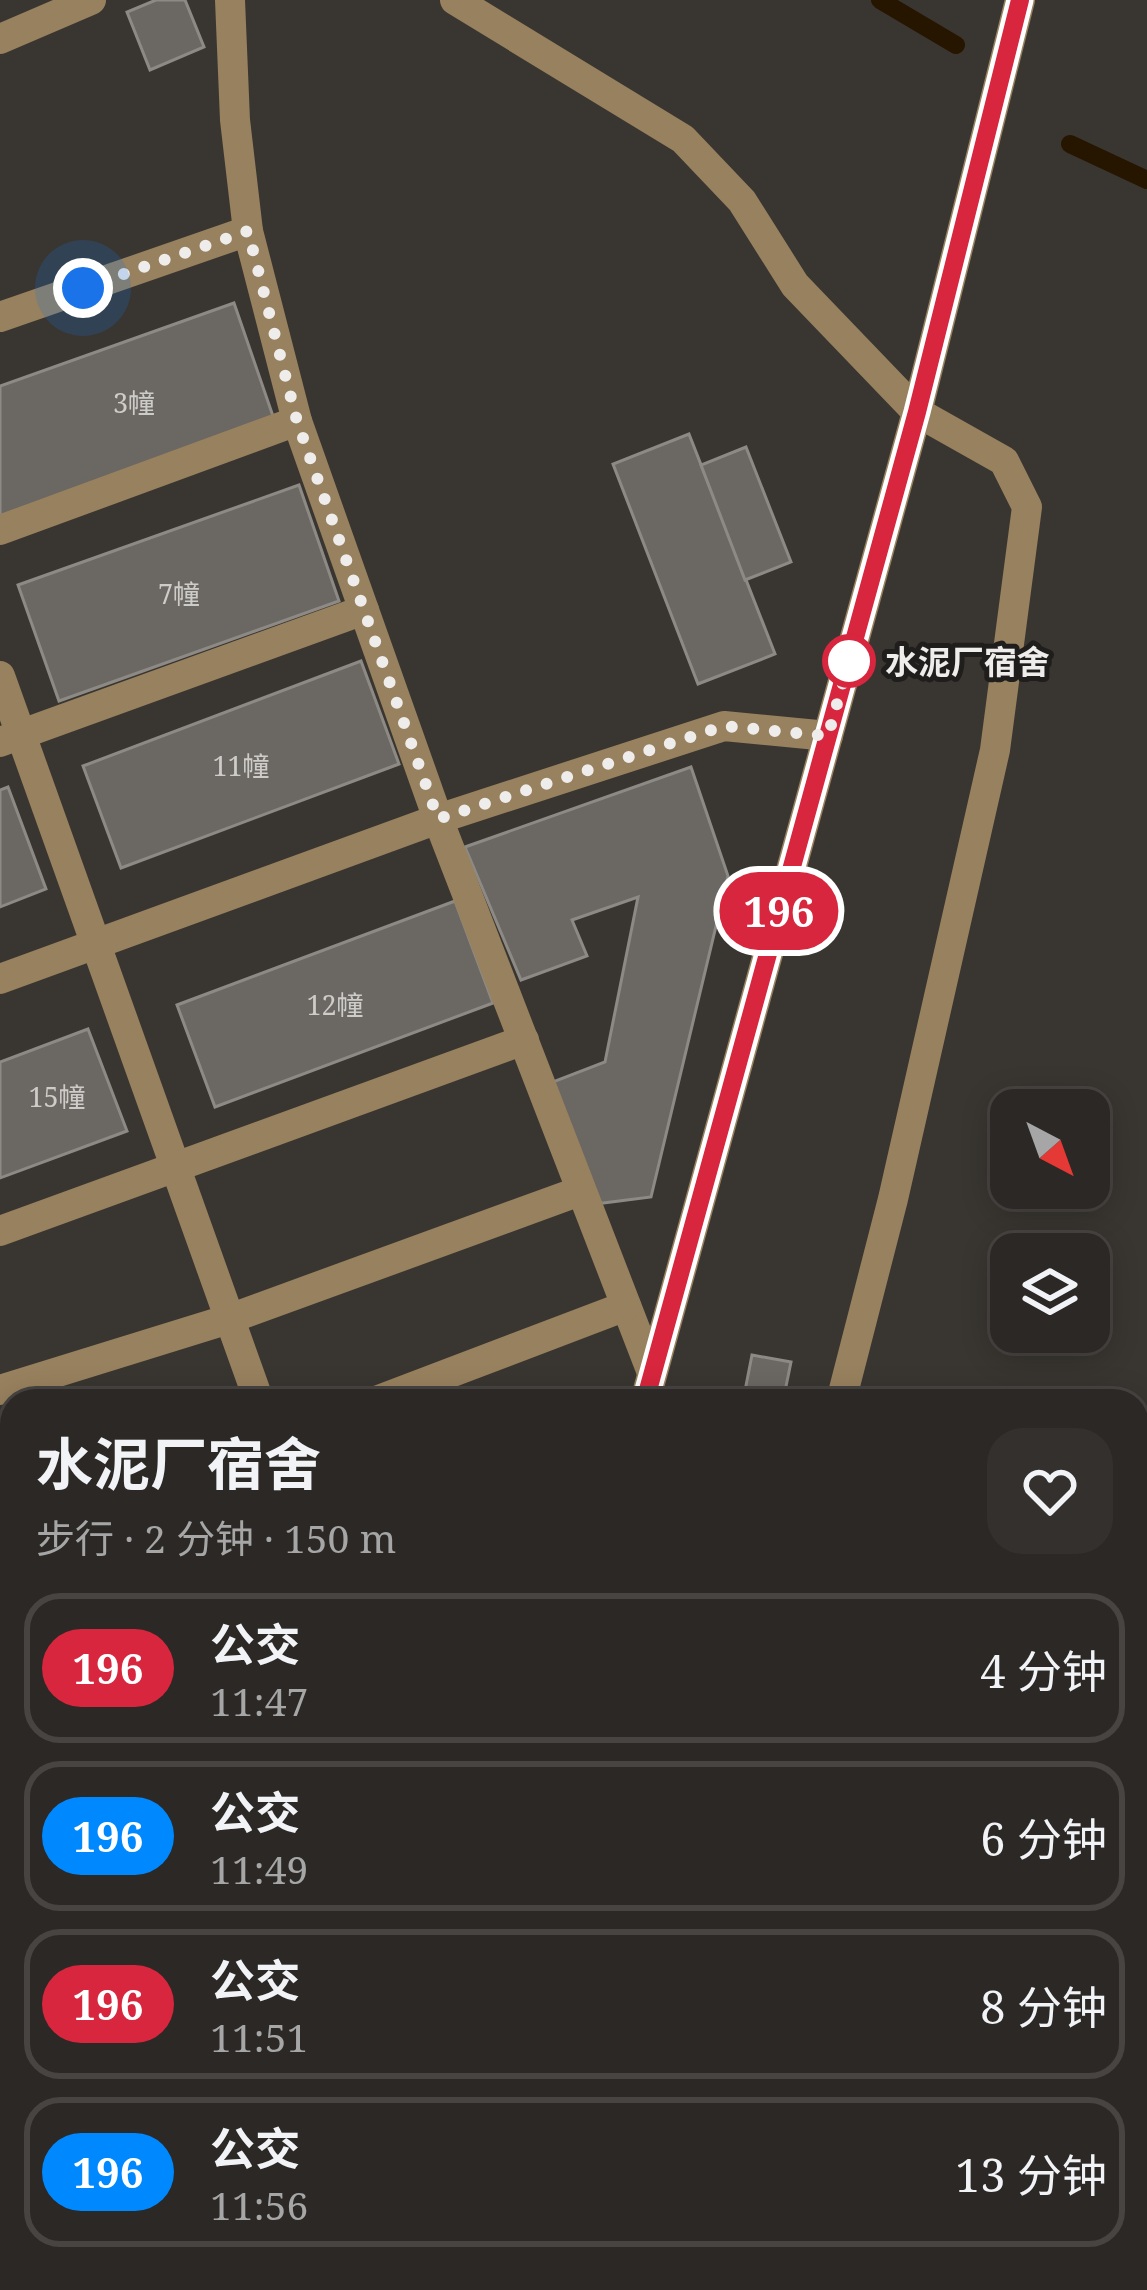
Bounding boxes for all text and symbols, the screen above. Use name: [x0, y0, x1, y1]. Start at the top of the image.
your location: [53, 258, 113, 318]
house number: 3幢: [113, 384, 155, 421]
house number: 7幢: [158, 575, 200, 612]
marker: 水泥厂宿舍: [824, 636, 874, 686]
place label: 水泥厂宿舍: [885, 639, 1050, 684]
house number: 11幢: [212, 747, 270, 784]
line badge: 196: [710, 872, 848, 950]
text: 196: [743, 882, 815, 939]
house number: 12幢: [306, 986, 364, 1023]
house number: 15幢: [28, 1078, 86, 1115]
north arrow: [990, 1089, 1110, 1209]
map controls: [990, 1089, 1110, 1353]
button: layers: [990, 1233, 1110, 1353]
text: 水泥厂宿舍: [36, 1424, 321, 1502]
button: heart: [987, 1428, 1113, 1554]
text: 步行 · 2 分钟 · 150 m: [36, 1511, 396, 1564]
text: 公交: [210, 1613, 300, 1674]
text: 196: [72, 1639, 144, 1696]
text: 4 分钟: [980, 1640, 1107, 1701]
text: 11:47: [210, 1674, 308, 1727]
text: 公交: [210, 1781, 300, 1842]
text: 196: [72, 1807, 144, 1864]
text: 6 分钟: [980, 1808, 1107, 1869]
text: 11:49: [210, 1842, 308, 1895]
text: 公交: [210, 1949, 300, 2010]
text: 196: [72, 1975, 144, 2032]
text: 8 分钟: [980, 1976, 1107, 2037]
text: 11:51: [210, 2010, 308, 2063]
text: 公交: [210, 2117, 300, 2178]
text: 196: [72, 2143, 144, 2200]
text: 13 分钟: [955, 2144, 1107, 2205]
text: 11:56: [210, 2178, 308, 2231]

